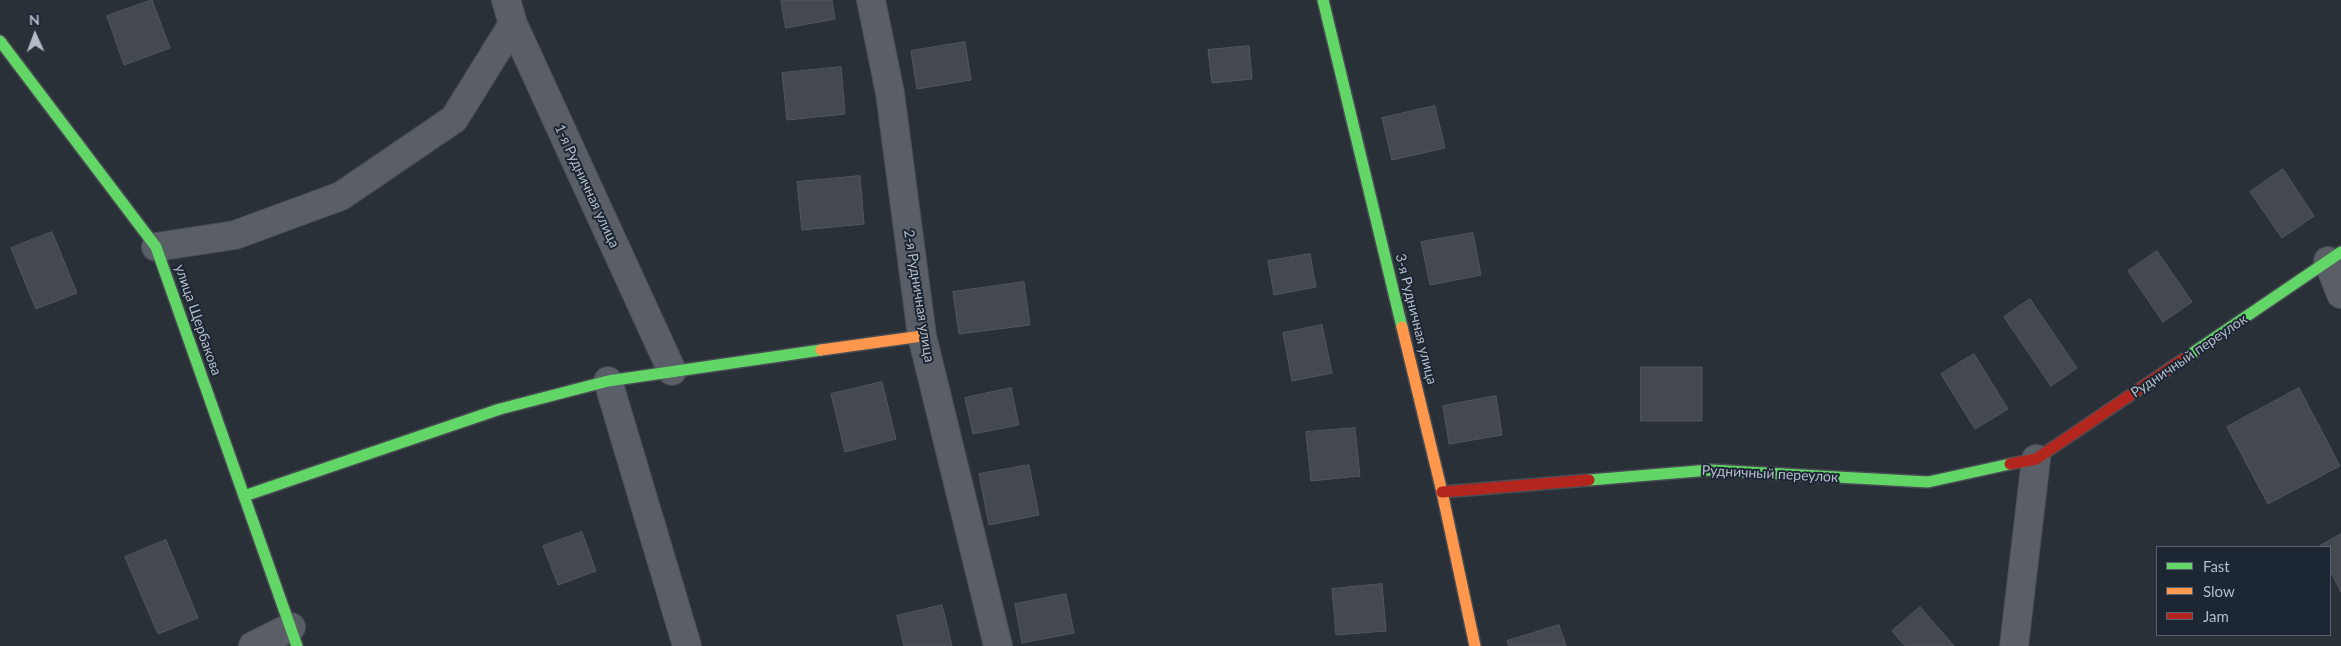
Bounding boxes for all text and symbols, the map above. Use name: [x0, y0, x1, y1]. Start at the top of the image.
north arrow: [10, 10, 60, 60]
text: N: [29, 11, 40, 28]
street label: 1-я Рудничная улица: [551, 122, 623, 250]
street label: 2-я Рудничная улица: [900, 228, 938, 364]
street label: 3-я Рудничная улица: [1392, 252, 1440, 386]
street label: улица Щербакова: [171, 262, 225, 378]
street label: Рудничный переулок: [2128, 311, 2250, 401]
street label: Рудничный переулок: [1701, 462, 1839, 486]
legend: [2156, 546, 2331, 636]
text: Fast: [2203, 557, 2230, 575]
text: Slow: [2203, 582, 2235, 600]
text: Jam: [2203, 607, 2229, 625]

